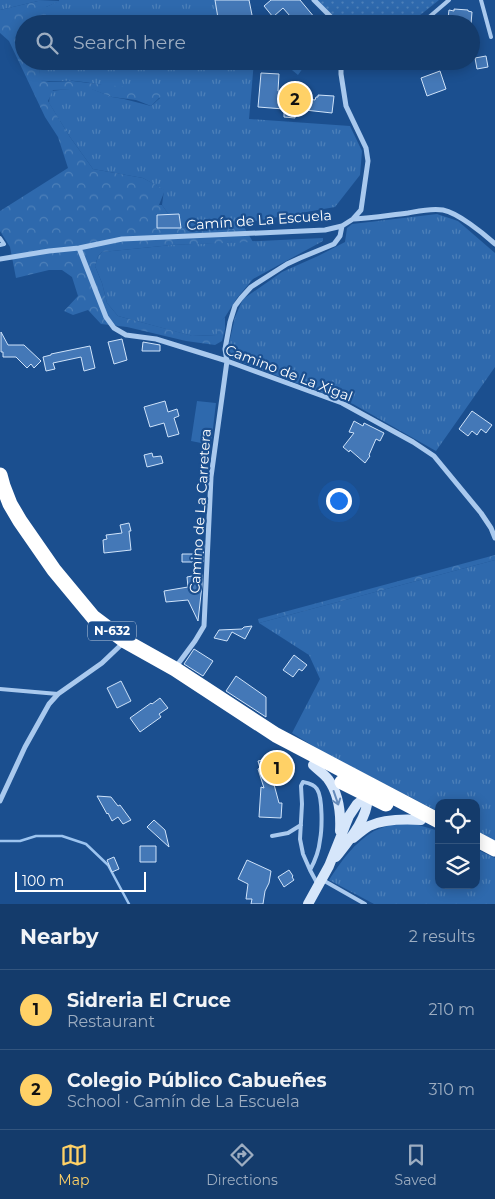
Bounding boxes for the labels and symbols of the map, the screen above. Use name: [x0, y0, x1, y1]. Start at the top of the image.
pin: 2: [279, 80, 311, 118]
street label: Camín de La Escuela: [186, 206, 332, 234]
street label: Camino de La Xigal: [223, 340, 355, 406]
street label: Camino de La Carretera: [185, 428, 215, 594]
your location: [326, 488, 352, 514]
road number: N-632: [88, 622, 136, 640]
pin: 1: [261, 749, 293, 787]
one-way arrow: [332, 790, 341, 806]
scale bar: [15, 869, 146, 892]

